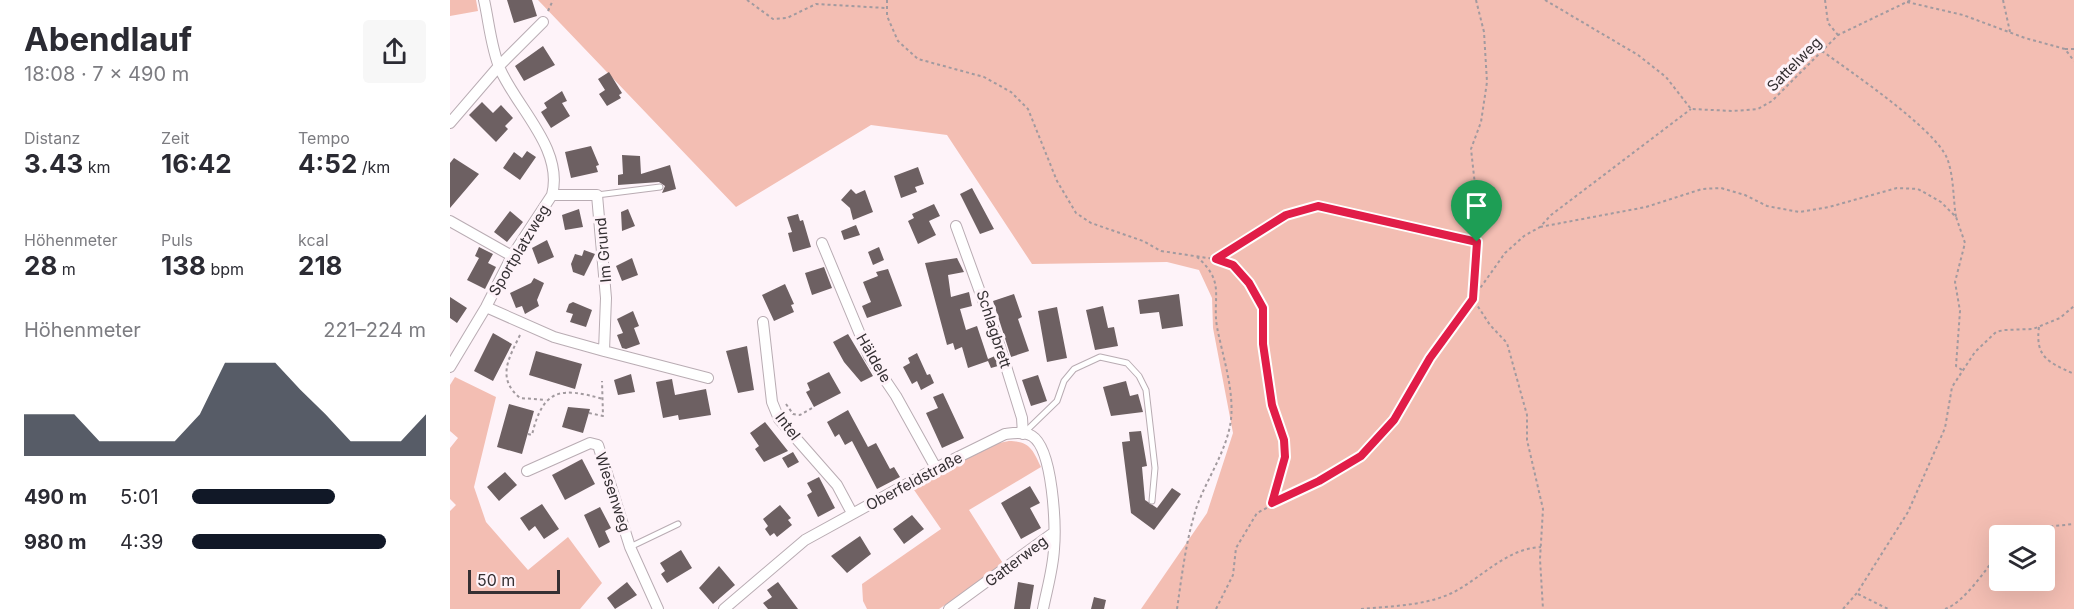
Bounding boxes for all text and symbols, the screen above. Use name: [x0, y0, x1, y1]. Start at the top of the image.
text: Abendlauf: [24, 19, 192, 59]
button: share: [363, 20, 426, 83]
street label: Sattelweg: [1763, 33, 1825, 95]
text: 18:08 · 7 × 490 m: [24, 62, 189, 86]
text: Distanz: [24, 128, 80, 148]
text: Zeit: [161, 128, 190, 148]
text: Tempo: [298, 128, 350, 148]
text: 3.43: [24, 148, 83, 179]
text: 16:42: [161, 148, 232, 179]
text: 4:52: [298, 148, 357, 179]
text: km: [83, 157, 111, 177]
text: /km: [357, 157, 390, 177]
pin: [1451, 180, 1502, 242]
icon: arrive: [1460, 189, 1493, 222]
street label: Sportplatzweg: [484, 201, 554, 299]
street label: Im Grund: [591, 217, 615, 283]
text: Höhenmeter: [24, 230, 118, 250]
text: Puls: [161, 230, 193, 250]
text: kcal: [298, 230, 329, 250]
text: 28: [24, 250, 57, 281]
text: 138: [161, 250, 206, 281]
text: 218: [298, 250, 343, 281]
text: m: [57, 259, 76, 279]
text: bpm: [206, 259, 244, 279]
street label: Schlagbrett: [972, 288, 1016, 371]
text: Höhenmeter: [24, 318, 141, 342]
text: 221–224 m: [323, 318, 426, 342]
street label: Häldele: [852, 330, 896, 386]
street label: Intel: [771, 408, 805, 444]
street label: Oberfeldstraße: [862, 448, 966, 514]
street label: Wiesenweg: [591, 450, 635, 534]
text: 490 m: [24, 485, 87, 509]
text: 5:01: [120, 485, 159, 509]
map controls: [1989, 525, 2055, 591]
button: layers: [1989, 525, 2055, 591]
text: 980 m: [24, 530, 86, 554]
text: 4:39: [120, 530, 163, 554]
street label: Gatterweg: [981, 531, 1051, 591]
scale bar: [468, 567, 560, 594]
text: 50 m: [477, 570, 515, 590]

